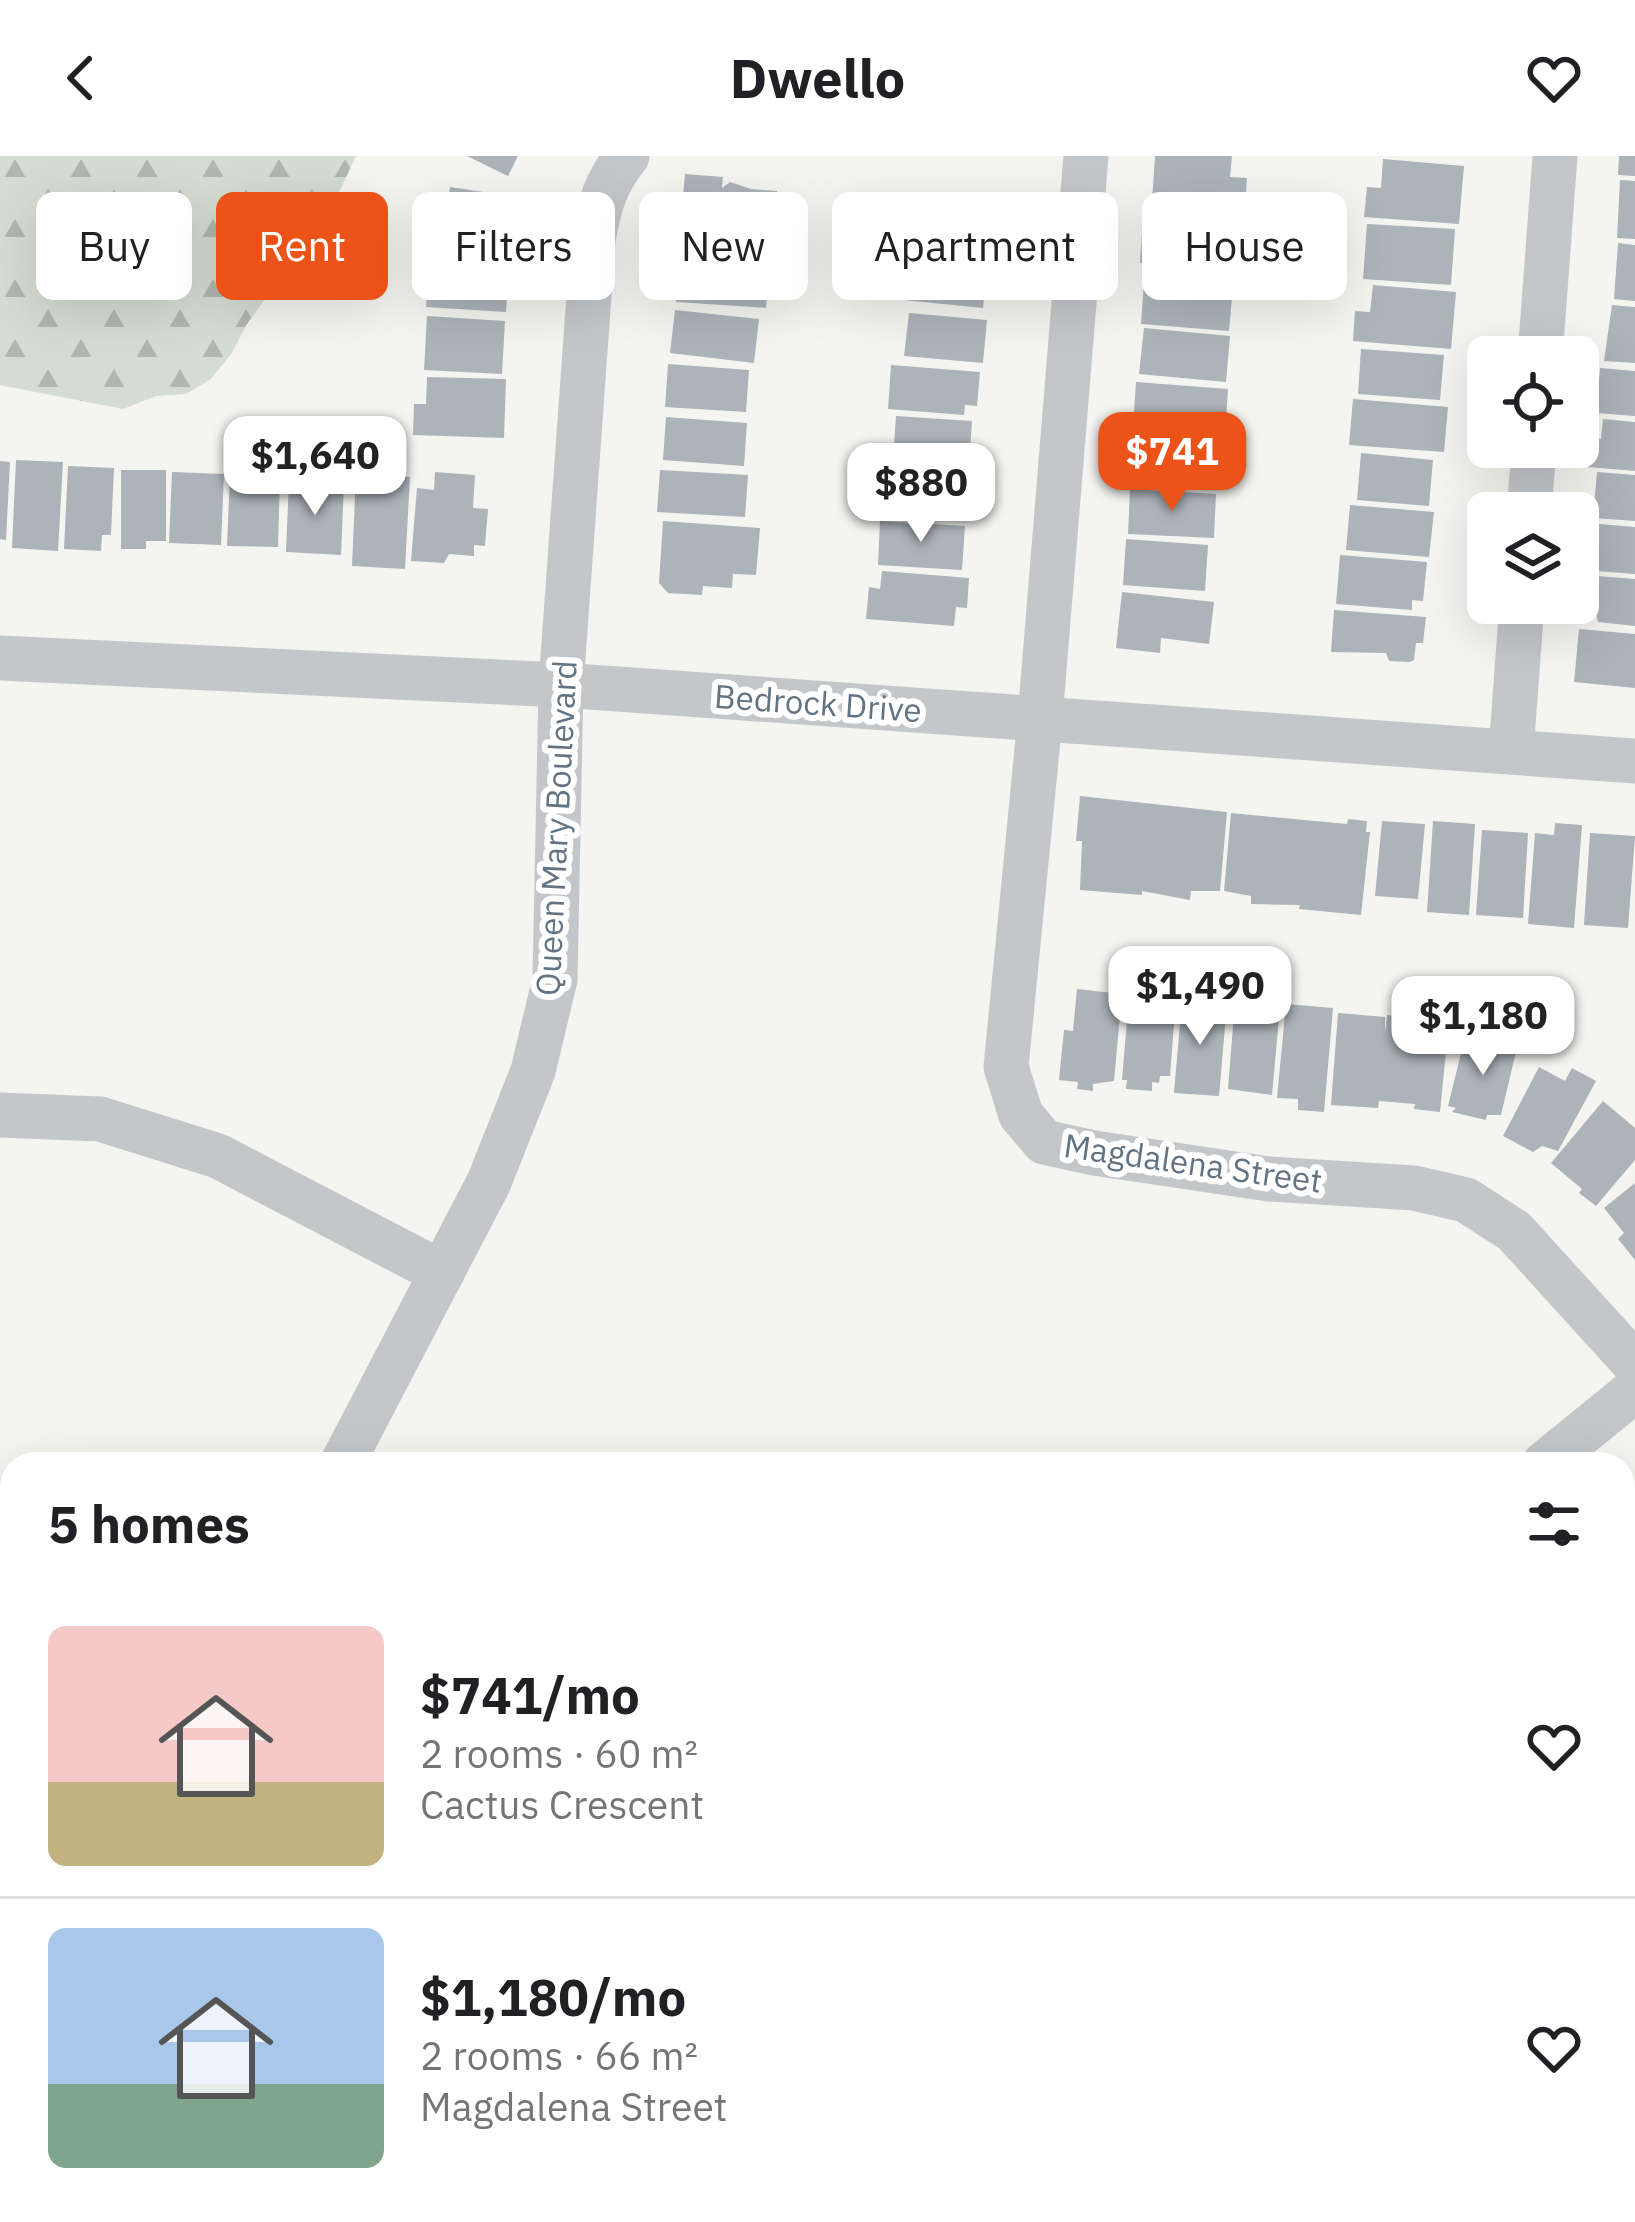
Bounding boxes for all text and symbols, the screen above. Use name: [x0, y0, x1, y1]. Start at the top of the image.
text: Dwello: [730, 43, 905, 113]
icon: back: [48, 45, 114, 111]
icon: heart: [1521, 45, 1587, 111]
chip: Buy: [36, 192, 192, 300]
chip: Rent: [216, 192, 388, 300]
chip: Filters: [412, 192, 615, 300]
chip: New: [639, 192, 808, 300]
chip: Apartment: [832, 192, 1118, 300]
chip: House: [1142, 192, 1347, 300]
map controls: [1467, 336, 1599, 624]
button: locate: [1467, 336, 1599, 468]
pin: $741: [1101, 412, 1243, 514]
pin: $1,640: [217, 416, 413, 518]
text: $741: [1125, 425, 1219, 476]
text: $1,640: [250, 429, 380, 480]
pin: $880: [850, 443, 992, 545]
text: $880: [874, 456, 968, 507]
button: layers: [1467, 492, 1599, 624]
street label: Queen Mary Boulevard: [525, 659, 586, 997]
street label: Bedrock Drive: [713, 674, 923, 731]
pin: $1,490: [1102, 946, 1298, 1048]
text: $1,490: [1135, 959, 1265, 1010]
pin: $1,180: [1385, 976, 1581, 1078]
text: $1,180: [1418, 989, 1548, 1040]
street label: Magdalena Street: [1061, 1123, 1325, 1202]
text: 5 homes: [48, 1491, 250, 1557]
icon: filters: [1521, 1491, 1587, 1557]
text: $741/mo: [420, 1662, 640, 1728]
icon: home: [144, 1674, 288, 1818]
icon: heart: [1521, 1713, 1587, 1779]
text: 2 rooms · 60 m²: [420, 1728, 698, 1779]
text: Cactus Crescent: [420, 1779, 704, 1830]
text: $1,180/mo: [420, 1964, 686, 2030]
icon: home: [144, 1976, 288, 2120]
icon: heart: [1521, 2015, 1587, 2081]
text: 2 rooms · 66 m²: [420, 2030, 698, 2081]
text: Magdalena Street: [420, 2081, 727, 2132]

